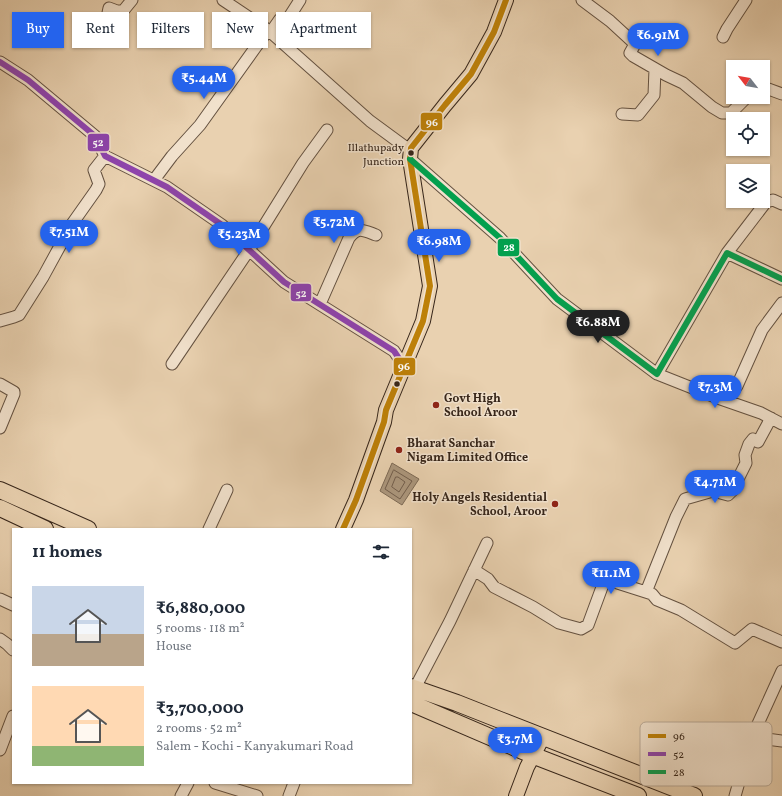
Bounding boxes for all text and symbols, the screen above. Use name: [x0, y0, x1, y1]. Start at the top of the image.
chip: Buy: [12, 12, 64, 48]
chip: Rent: [72, 12, 129, 48]
chip: Filters: [137, 12, 204, 48]
chip: New: [212, 12, 268, 48]
chip: Apartment: [276, 12, 371, 48]
pin: ₹6.91M: [625, 23, 691, 57]
text: ₹6.91M: [636, 27, 680, 45]
north arrow: [726, 60, 770, 104]
map controls: [726, 60, 770, 208]
pin: ₹5.44M: [171, 66, 237, 100]
text: ₹5.44M: [181, 70, 227, 88]
line badge: 96: [420, 112, 443, 131]
button: locate: [726, 112, 770, 156]
text: 96: [426, 116, 438, 131]
line badge: 52: [87, 133, 110, 152]
text: 52: [92, 136, 104, 151]
place label: Illathupady Junction: [348, 141, 404, 170]
marker: Illathupady Junction: [406, 148, 416, 158]
button: layers: [726, 164, 770, 208]
pin: ₹5.72M: [301, 210, 367, 244]
text: ₹5.72M: [313, 214, 355, 232]
pin: ₹7.51M: [36, 220, 102, 254]
pin: ₹5.23M: [206, 222, 272, 256]
text: ₹7.51M: [49, 224, 89, 242]
text: ₹5.23M: [218, 226, 260, 244]
pin: ₹6.98M: [406, 229, 472, 263]
text: ₹6.98M: [417, 233, 461, 251]
line badge: 28: [497, 238, 520, 257]
text: 28: [503, 241, 515, 256]
line badge: 52: [290, 283, 312, 302]
text: 52: [295, 287, 307, 302]
pin: ₹6.88M: [565, 310, 631, 344]
text: ₹6.88M: [576, 314, 620, 332]
line badge: 96: [393, 357, 416, 376]
text: 96: [398, 360, 410, 375]
pin: ₹7.3M: [687, 375, 743, 409]
unlabelled marker: [392, 379, 402, 389]
text: ₹7.3M: [698, 379, 732, 397]
place label: Govt High School Aroor: [444, 391, 518, 421]
marker: Govt High School Aroor: [431, 400, 441, 410]
place label: Bharat Sanchar Nigam Limited Office: [407, 436, 528, 466]
marker: Bharat Sanchar Nigam Limited Office: [394, 445, 404, 455]
pin: ₹4.71M: [682, 470, 748, 504]
text: ₹4.71M: [694, 474, 736, 492]
place label: Holy Angels Residential School, Aroor: [412, 490, 547, 520]
marker: Holy Angels Residential School, Aroor: [550, 499, 560, 509]
text: 11 homes: [32, 541, 102, 564]
icon: filters: [370, 541, 392, 563]
pin: ₹11.1M: [578, 561, 644, 595]
text: ₹11.1M: [591, 565, 631, 583]
text: ₹6,880,000: [156, 597, 245, 620]
icon: home: [64, 602, 112, 650]
text: 5 rooms · 118 m²: [156, 620, 245, 638]
text: House: [156, 638, 192, 656]
text: ₹3,700,000: [156, 697, 244, 720]
icon: home: [64, 702, 112, 750]
text: 2 rooms · 52 m²: [156, 720, 242, 738]
legend: [640, 722, 772, 786]
pin: ₹3.7M: [487, 727, 543, 761]
text: 96: [673, 730, 685, 745]
text: ₹3.7M: [497, 731, 533, 749]
text: Salem - Kochi - Kanyakumari Road: [156, 738, 354, 756]
text: 52: [673, 748, 684, 763]
text: 28: [673, 766, 685, 781]

